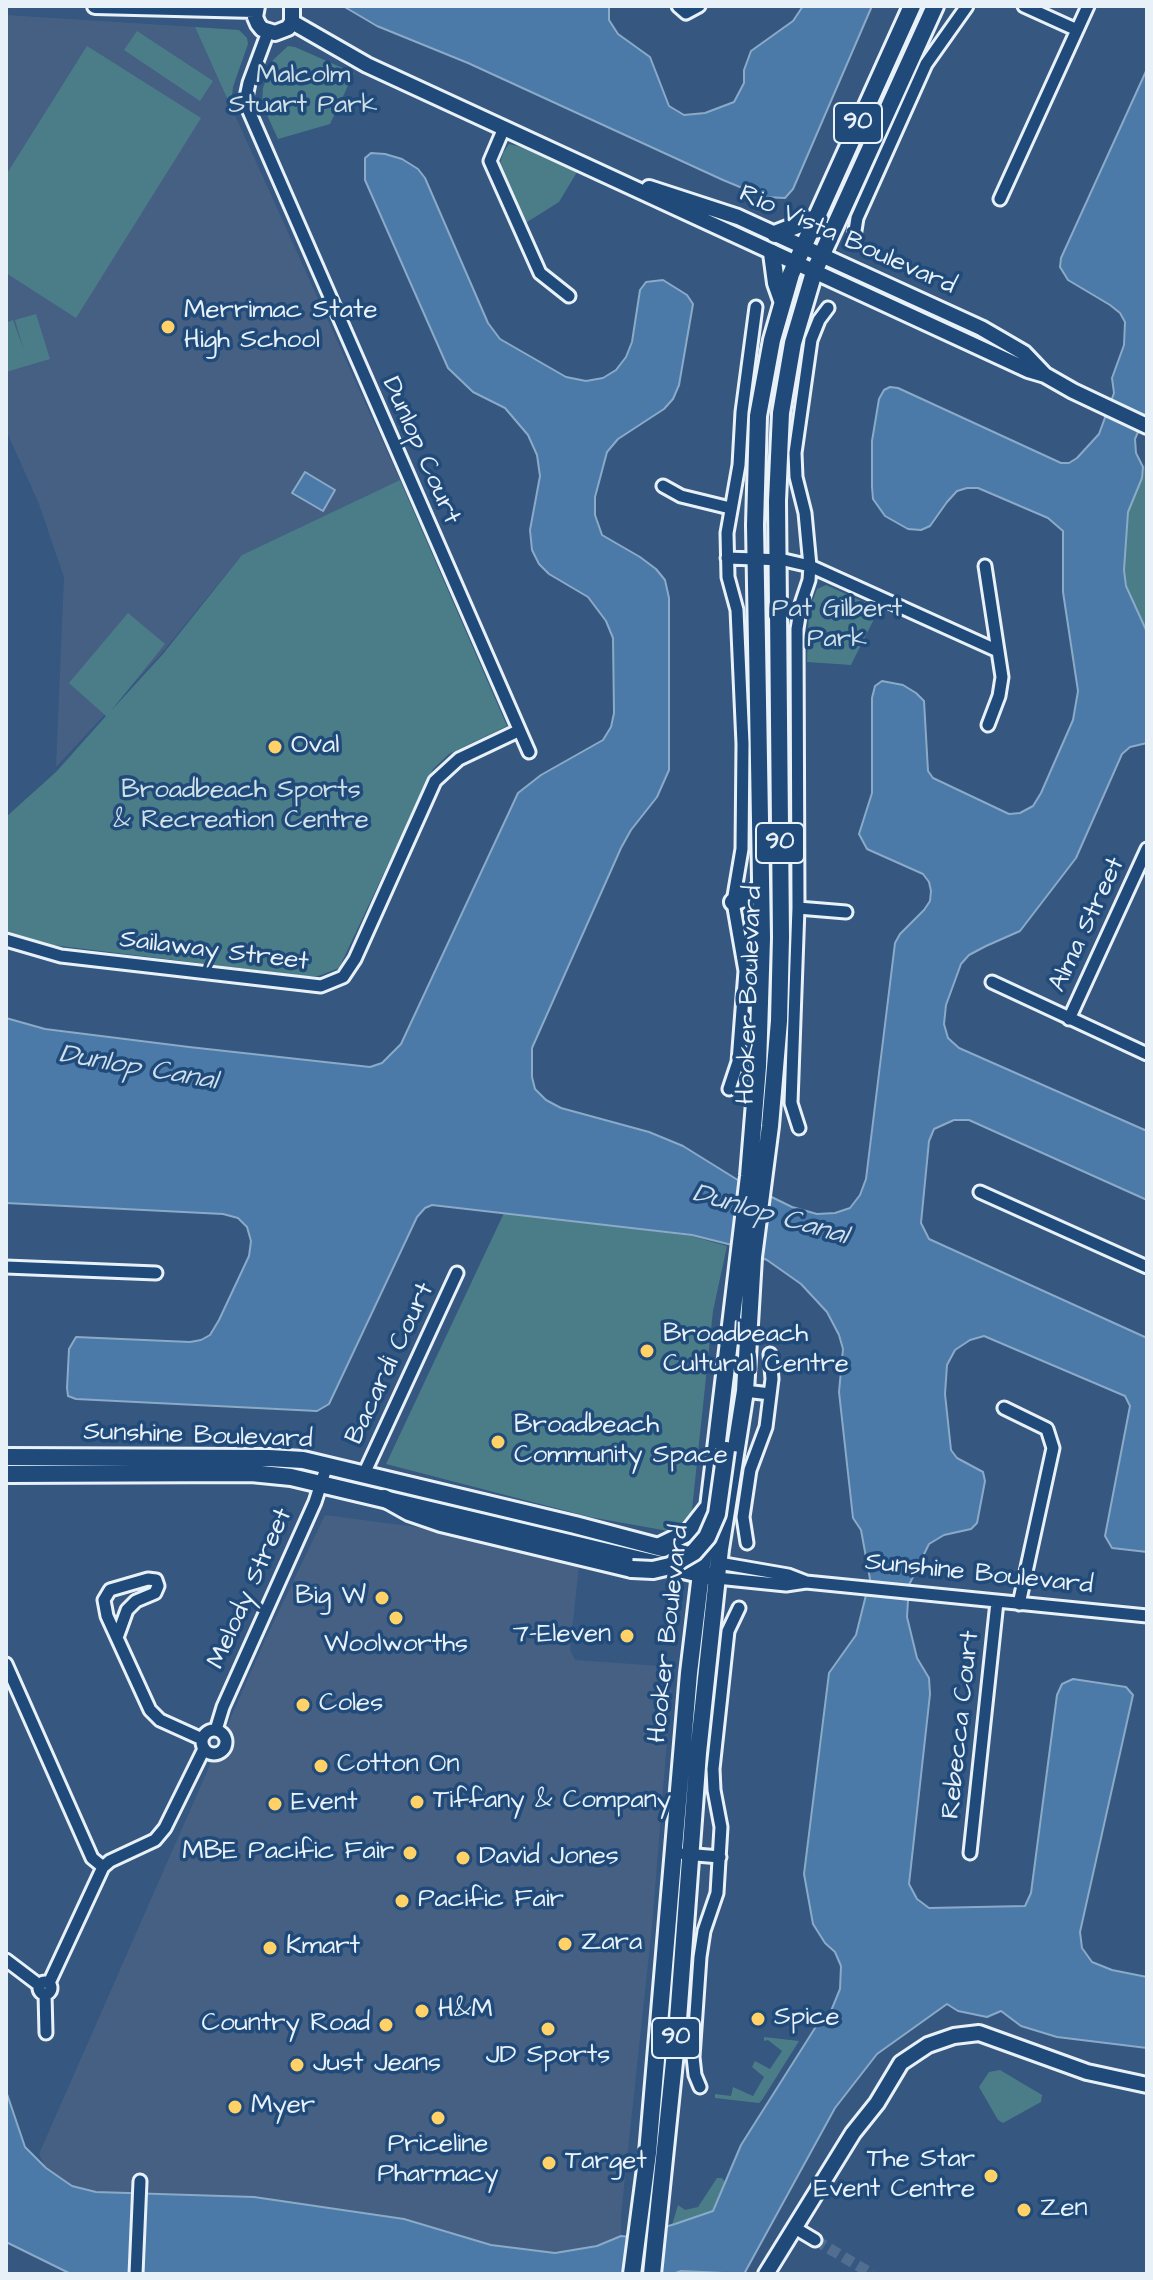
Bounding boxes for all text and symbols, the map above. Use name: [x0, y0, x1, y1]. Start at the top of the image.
park label: Malcolm Stuart Park: [228, 61, 378, 122]
road number: 90: [834, 103, 882, 143]
street label: Rio Vista Boulevard: [734, 179, 960, 303]
place label: Merrimac State High School: [184, 296, 378, 358]
marker: Merrimac State High School: [159, 318, 177, 336]
street label: Dunlop Court: [374, 373, 466, 529]
park label: Pat Gilbert Park: [772, 595, 902, 656]
place label: Oval: [291, 731, 339, 763]
marker: Oval: [266, 738, 284, 756]
park label: Broadbeach Sports & Recreation Centre: [113, 776, 369, 838]
road number: 90: [756, 823, 804, 863]
street label: Alma Street: [1043, 853, 1133, 997]
street label: Hooker Boulevard: [732, 885, 770, 1105]
street label: Sailaway Street: [118, 925, 310, 979]
water label: Dunlop Canal: [56, 1039, 220, 1099]
water label: Dunlop Canal: [688, 1178, 852, 1254]
street label: Bacardi Court: [340, 1278, 442, 1450]
place label: Broadbeach Cultural Centre: [663, 1320, 849, 1382]
marker: Broadbeach Cultural Centre: [638, 1342, 656, 1360]
place label: Broadbeach Community Space: [514, 1411, 728, 1472]
street label: Sunshine Boulevard: [83, 1417, 313, 1457]
marker: Broadbeach Community Space: [489, 1433, 507, 1451]
street label: Melody Street: [202, 1504, 300, 1674]
street label: Hooker Boulevard: [643, 1524, 697, 1744]
street label: Sunshine Boulevard: [863, 1548, 1095, 1602]
place label: Big W: [295, 1582, 366, 1614]
marker: Big W: [373, 1589, 391, 1607]
marker: Woolworths: [387, 1609, 405, 1627]
place label: 7-Eleven: [513, 1620, 611, 1652]
marker: 7-Eleven: [618, 1627, 636, 1645]
street label: Rebecca Court: [937, 1629, 987, 1821]
place label: Woolworths: [324, 1630, 468, 1662]
place label: Coles: [319, 1689, 383, 1721]
marker: Coles: [294, 1696, 312, 1714]
place label: Cotton On: [337, 1750, 460, 1782]
marker: Cotton On: [312, 1757, 330, 1775]
place label: Tiffany & Company: [433, 1786, 671, 1818]
place label: Event: [291, 1788, 357, 1820]
marker: Tiffany & Company: [408, 1793, 426, 1811]
marker: Event: [266, 1795, 284, 1813]
place label: MBE Pacific Fair: [182, 1837, 394, 1869]
place label: David Jones: [479, 1842, 619, 1874]
marker: MBE Pacific Fair: [401, 1844, 419, 1862]
marker: David Jones: [454, 1849, 472, 1867]
place label: Pacific Fair: [418, 1885, 564, 1917]
marker: Pacific Fair: [393, 1892, 411, 1910]
place label: Zara: [581, 1928, 642, 1960]
place label: Kmart: [286, 1932, 360, 1964]
marker: Zara: [556, 1935, 574, 1953]
marker: Kmart: [261, 1939, 279, 1957]
place label: H&M: [438, 1995, 493, 2027]
marker: H&M: [413, 2002, 431, 2020]
place label: Spice: [774, 2003, 840, 2035]
place label: Country Road: [202, 2009, 370, 2041]
marker: Spice: [749, 2010, 767, 2028]
marker: Country Road: [377, 2016, 395, 2034]
road number: 90: [652, 2018, 700, 2058]
marker: JD Sports: [539, 2020, 557, 2038]
place label: JD Sports: [486, 2041, 610, 2073]
place label: Just Jeans: [313, 2049, 441, 2081]
marker: Just Jeans: [288, 2056, 306, 2074]
place label: Myer: [251, 2091, 315, 2123]
marker: Myer: [226, 2098, 244, 2116]
marker: Priceline Pharmacy: [429, 2109, 447, 2127]
place label: Priceline Pharmacy: [377, 2130, 499, 2192]
place label: The Star Event Centre: [814, 2145, 975, 2206]
place label: Target: [565, 2147, 647, 2179]
marker: Target: [540, 2154, 558, 2172]
marker: The Star Event Centre: [982, 2167, 1000, 2185]
place label: Zen: [1040, 2194, 1087, 2226]
marker: Zen: [1015, 2201, 1033, 2219]

